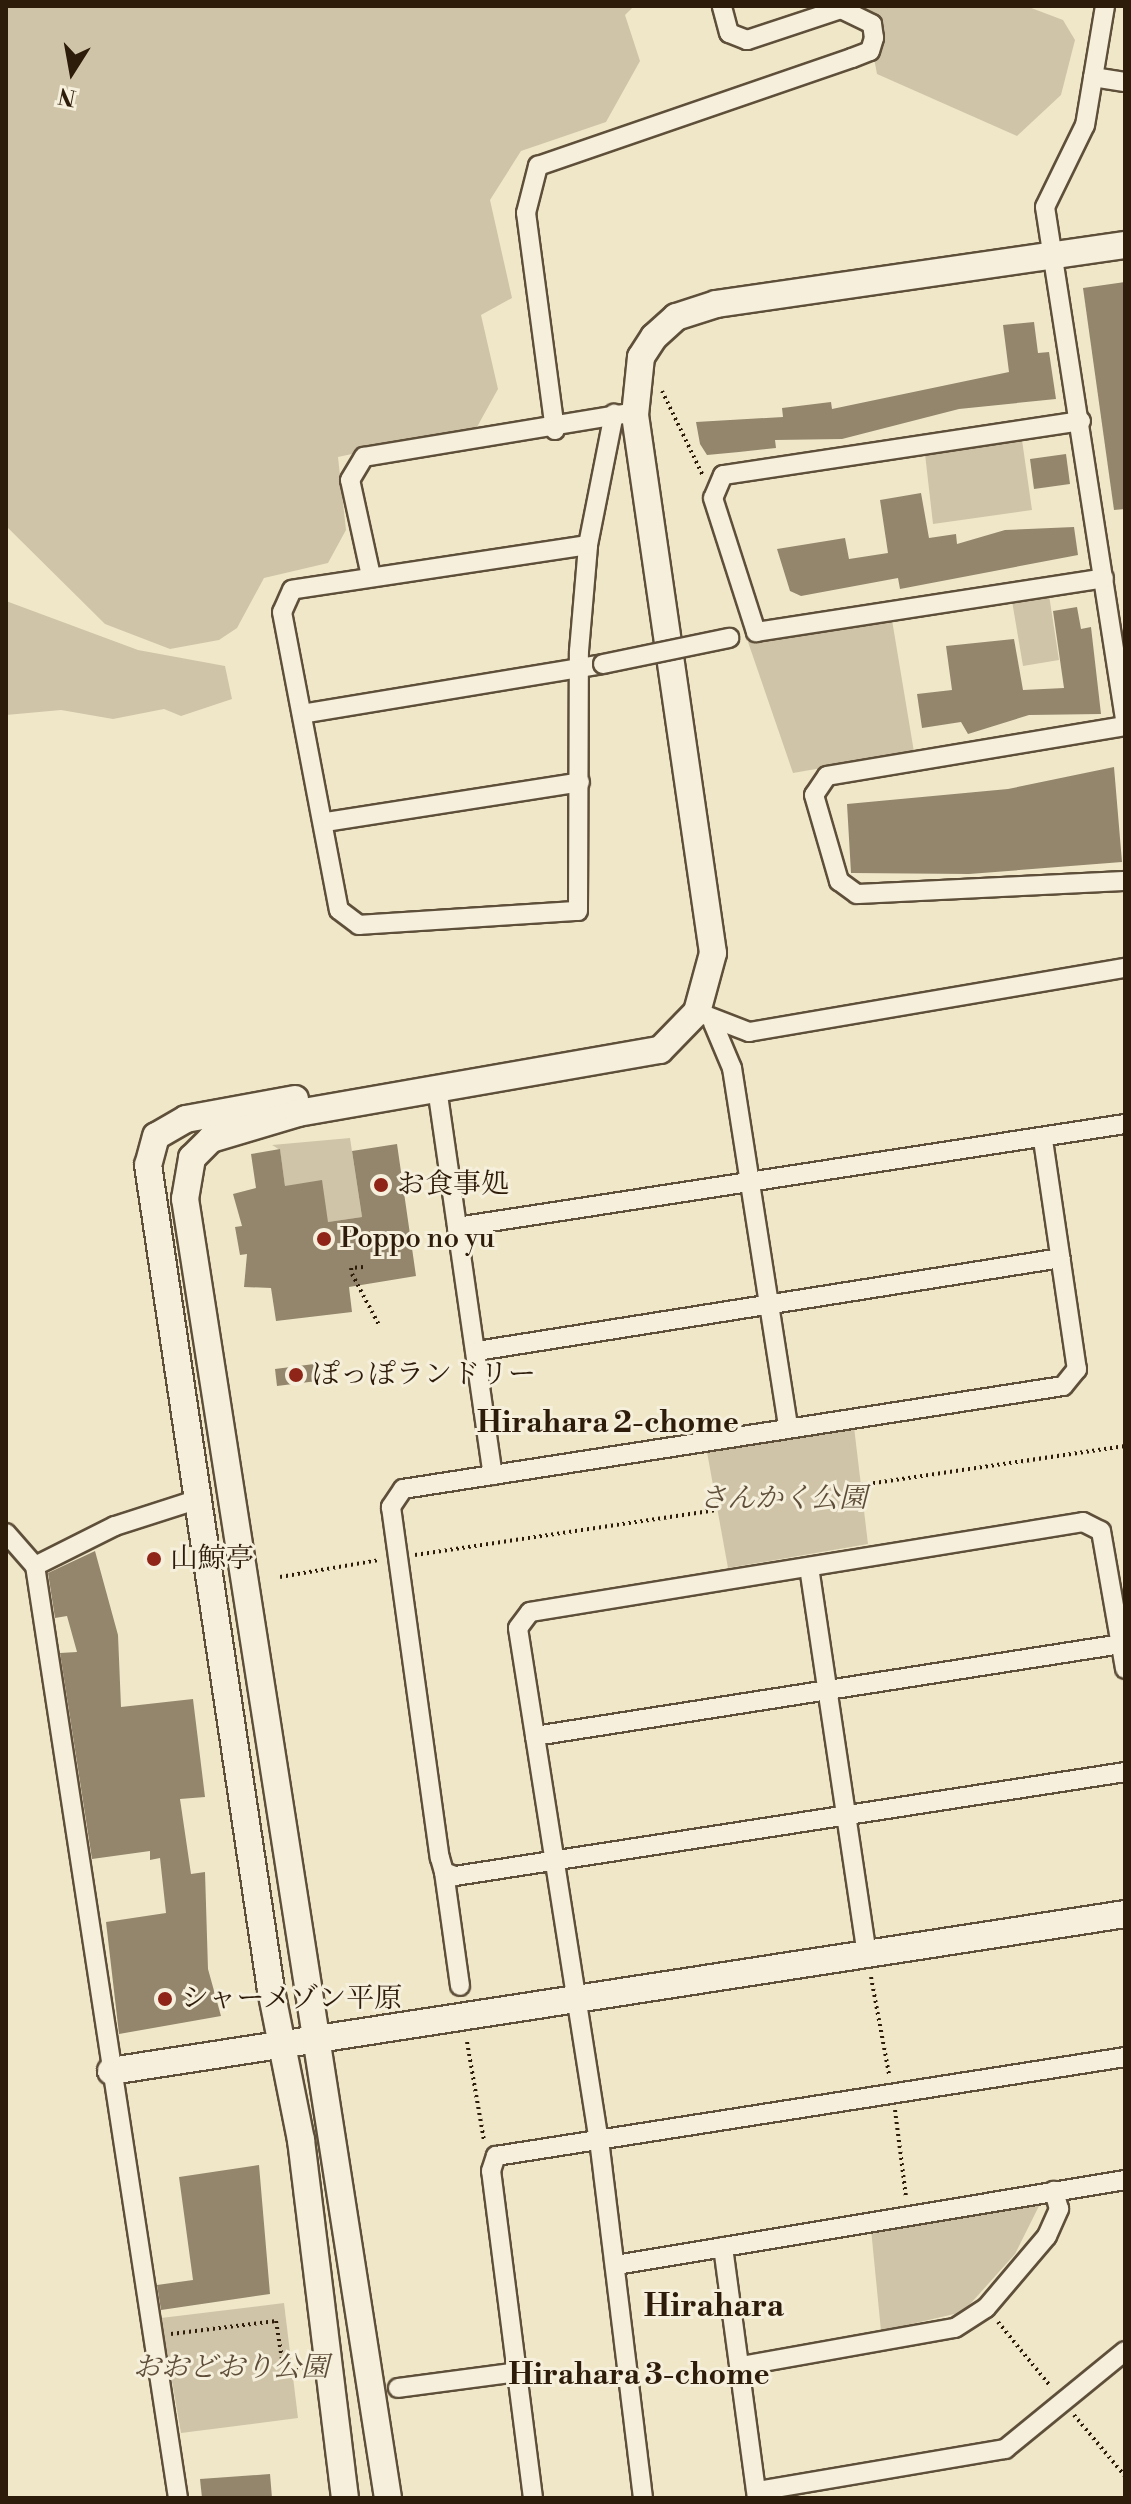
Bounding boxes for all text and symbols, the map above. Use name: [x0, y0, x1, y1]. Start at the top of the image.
north arrow: [32, 32, 112, 112]
text: N: [56, 81, 78, 111]
place label: お食事処: [397, 1168, 509, 1202]
marker: お食事処: [372, 1176, 390, 1194]
place label: Poppo no yu: [340, 1222, 495, 1256]
marker: Poppo no yu: [315, 1230, 333, 1248]
place label: ぽっぽランドリー: [312, 1358, 536, 1392]
marker: ぽっぽランドリー: [287, 1366, 305, 1384]
district label: Hirahara 2-chome: [477, 1405, 739, 1441]
park label: さんかく公園: [699, 1482, 867, 1516]
place label: 山鯨亭: [170, 1542, 254, 1576]
marker: 山鯨亭: [145, 1550, 163, 1568]
place label: シャーメゾン平原: [181, 1982, 405, 2016]
marker: シャーメゾン平原: [156, 1990, 174, 2008]
district label: Hirahara: [644, 2287, 784, 2325]
park label: おおどおり公園: [133, 2351, 329, 2385]
district label: Hirahara 3-chome: [508, 2357, 770, 2393]

